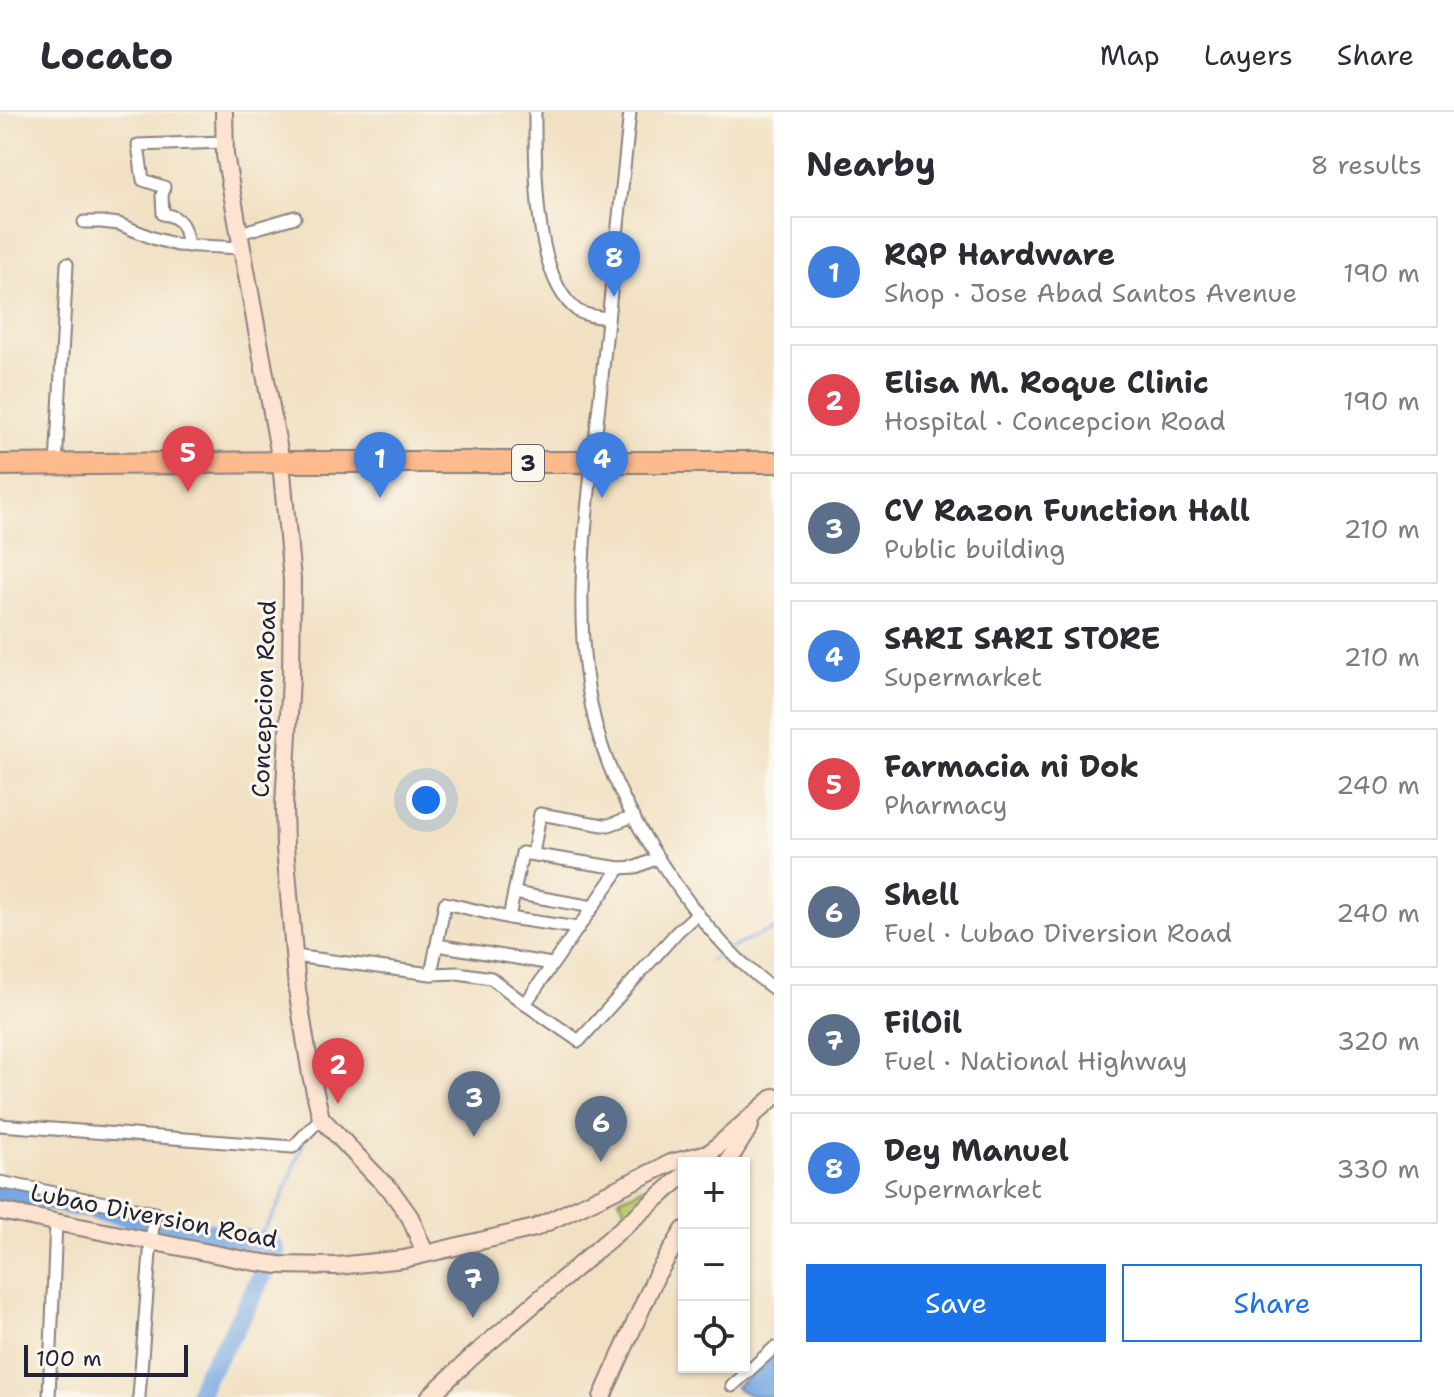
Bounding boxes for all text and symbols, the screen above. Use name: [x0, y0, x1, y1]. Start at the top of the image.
text: Locato: [40, 30, 173, 81]
text: Map: [1100, 36, 1160, 74]
text: Layers: [1204, 36, 1293, 74]
text: Share: [1337, 36, 1414, 74]
text: Nearby: [806, 141, 936, 187]
text: 8 results: [1310, 147, 1422, 182]
pin: 8: [588, 231, 640, 297]
text: RQP Hardware: [884, 234, 1115, 275]
text: 1: [828, 255, 840, 290]
text: 190 m: [1343, 255, 1420, 290]
text: Shop · Jose Abad Santos Avenue: [884, 275, 1297, 310]
text: Elisa M. Roque Clinic: [884, 362, 1209, 403]
text: 2: [825, 383, 843, 418]
text: 190 m: [1343, 383, 1420, 418]
text: Hospital · Concepcion Road: [884, 403, 1226, 438]
pin: 5: [162, 426, 214, 492]
pin: 1: [354, 432, 406, 498]
pin: 4: [576, 432, 628, 498]
road number: 3: [512, 445, 544, 481]
text: CV Razon Function Hall: [884, 490, 1250, 531]
text: 3: [825, 511, 843, 546]
text: 210 m: [1343, 511, 1420, 546]
text: Public building: [884, 531, 1065, 566]
street label: Concepcion Road: [245, 600, 283, 798]
text: SARI SARI STORE: [884, 618, 1161, 659]
text: 4: [825, 639, 843, 674]
text: 210 m: [1343, 639, 1420, 674]
text: Supermarket: [884, 659, 1042, 694]
text: Farmacia ni Dok: [884, 746, 1139, 787]
text: 5: [826, 767, 842, 802]
text: 240 m: [1336, 767, 1420, 802]
your location: [406, 780, 446, 820]
text: Pharmacy: [884, 787, 1008, 822]
text: Shell: [884, 874, 959, 915]
text: 6: [825, 895, 843, 930]
text: 240 m: [1336, 895, 1420, 930]
text: Fuel · Lubao Diversion Road: [884, 915, 1232, 950]
text: FilOil: [884, 1002, 962, 1043]
text: 7: [825, 1023, 843, 1058]
text: 320 m: [1337, 1023, 1420, 1058]
pin: 2: [312, 1038, 364, 1104]
text: Fuel · National Highway: [884, 1043, 1187, 1078]
pin: 3: [448, 1071, 500, 1137]
pin: 6: [575, 1096, 627, 1162]
text: Dey Manuel: [884, 1130, 1069, 1171]
text: 8: [825, 1151, 843, 1186]
text: 330 m: [1336, 1151, 1420, 1186]
map controls: [678, 1157, 750, 1373]
button: +: [678, 1157, 750, 1229]
text: Supermarket: [884, 1171, 1042, 1206]
street label: Lubao Diversion Road: [28, 1176, 280, 1256]
button: −: [678, 1229, 750, 1301]
pin: 7: [447, 1252, 499, 1318]
button: Save: [806, 1264, 1106, 1342]
button: Share: [1122, 1264, 1422, 1342]
button: locate: [678, 1301, 750, 1373]
scale bar: [24, 1341, 188, 1377]
text: 100 m: [36, 1344, 102, 1373]

